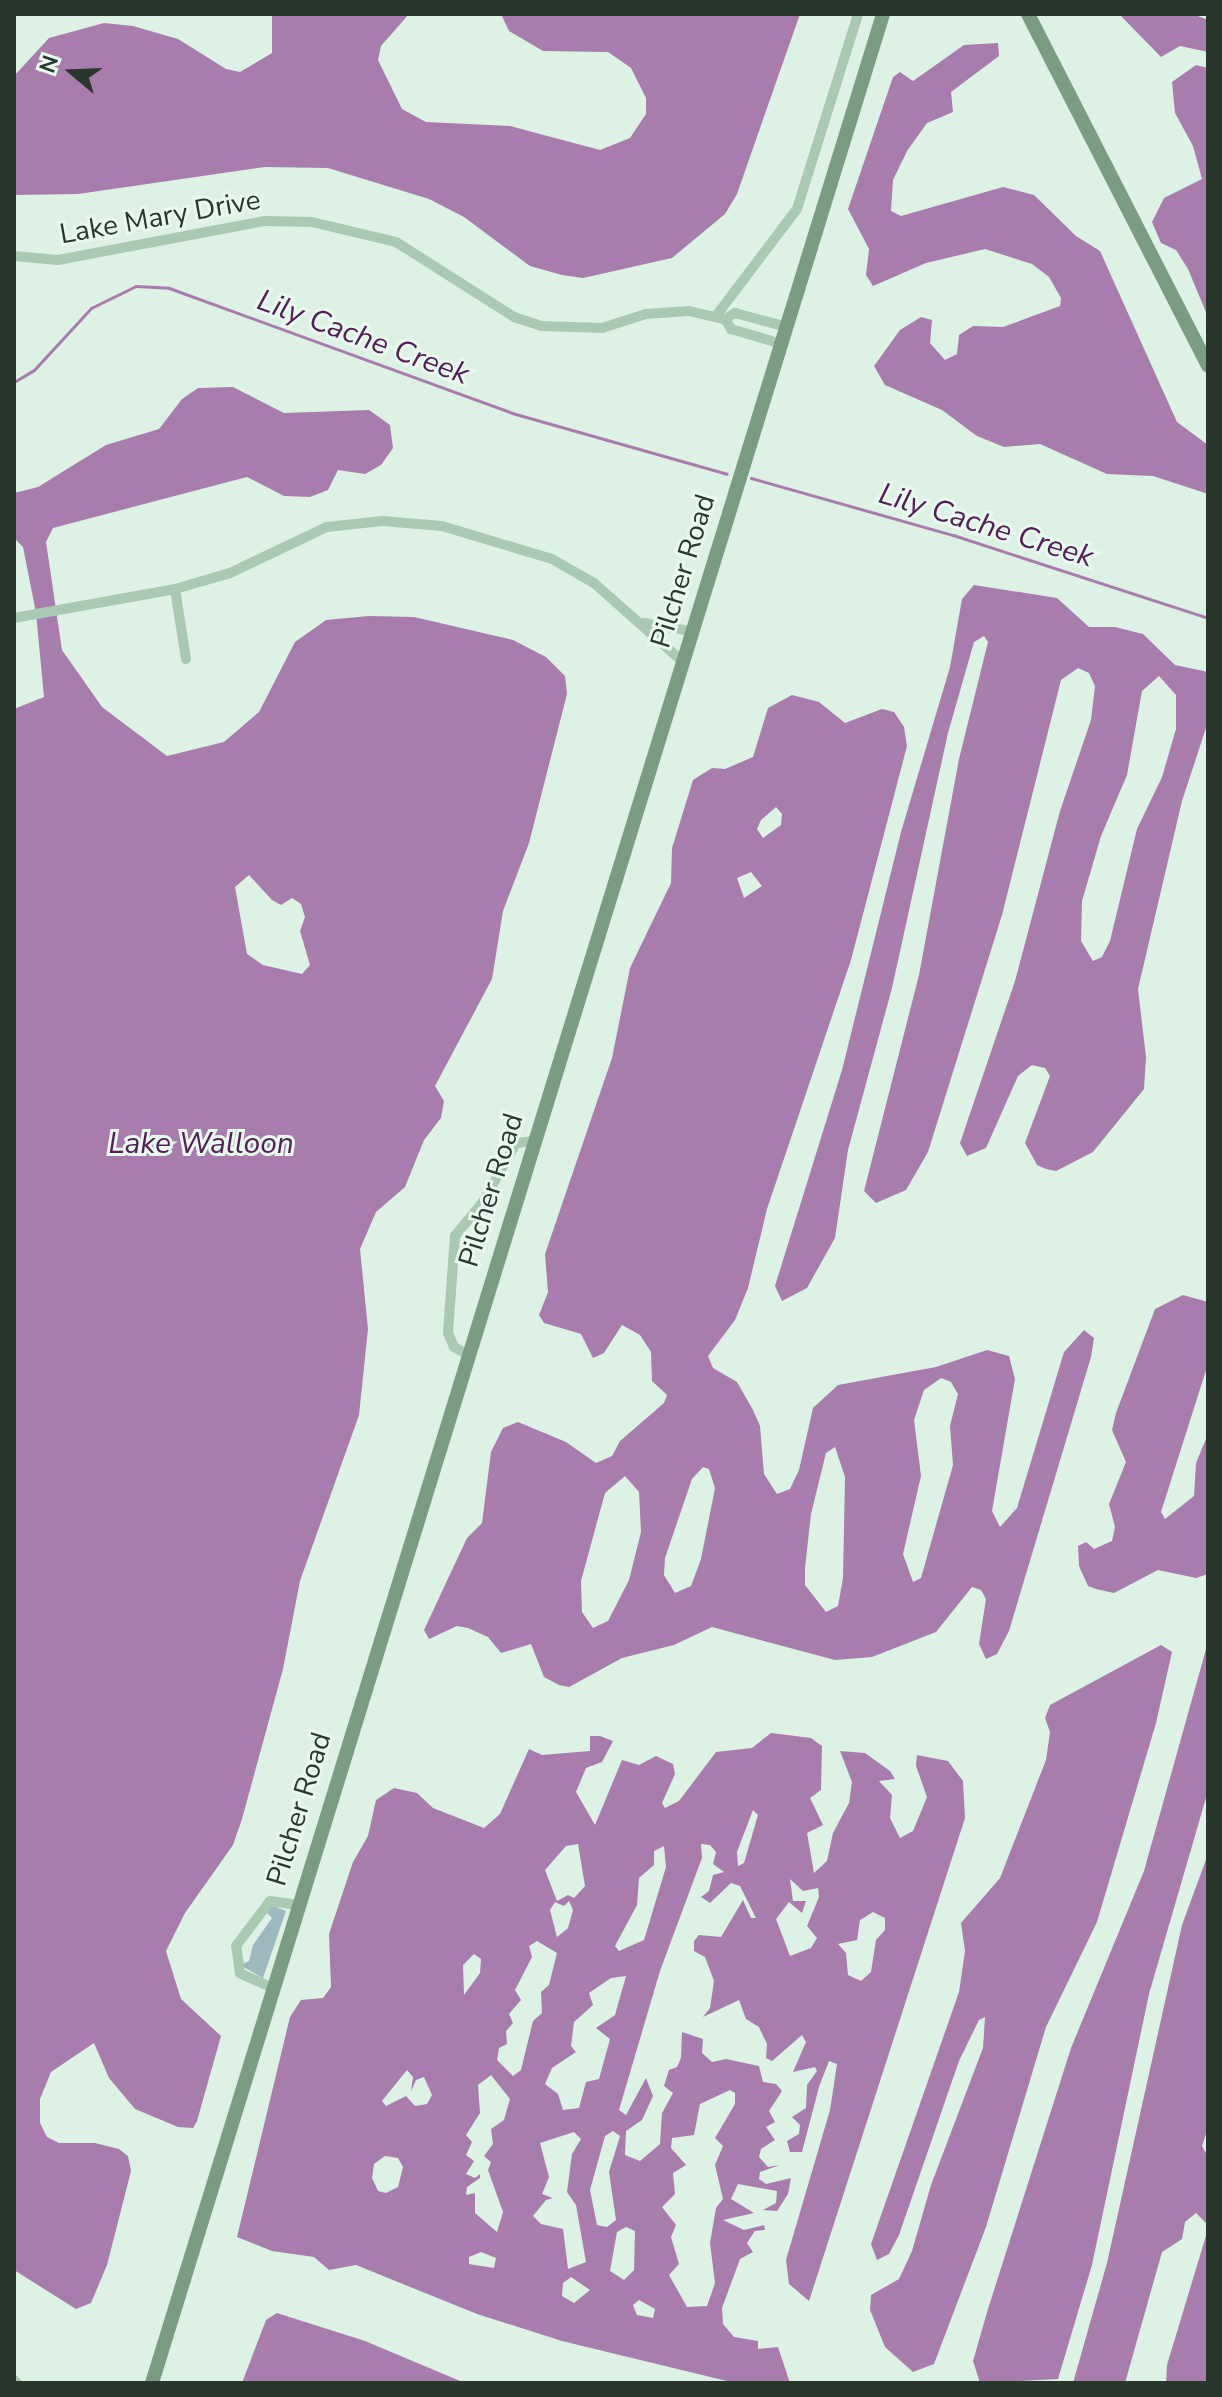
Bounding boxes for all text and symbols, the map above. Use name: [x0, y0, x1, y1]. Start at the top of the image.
north arrow: [32, 32, 112, 112]
text: N: [32, 52, 66, 77]
street label: Lake Mary Drive: [57, 183, 263, 251]
water label: Lily Cache Creek: [252, 283, 474, 393]
water label: Lily Cache Creek: [874, 476, 1098, 576]
street label: Pilcher Road: [644, 490, 722, 652]
street label: Pilcher Road: [452, 1109, 530, 1271]
water label: Lake Walloon: [108, 1126, 294, 1162]
street label: Pilcher Road: [260, 1728, 338, 1890]

